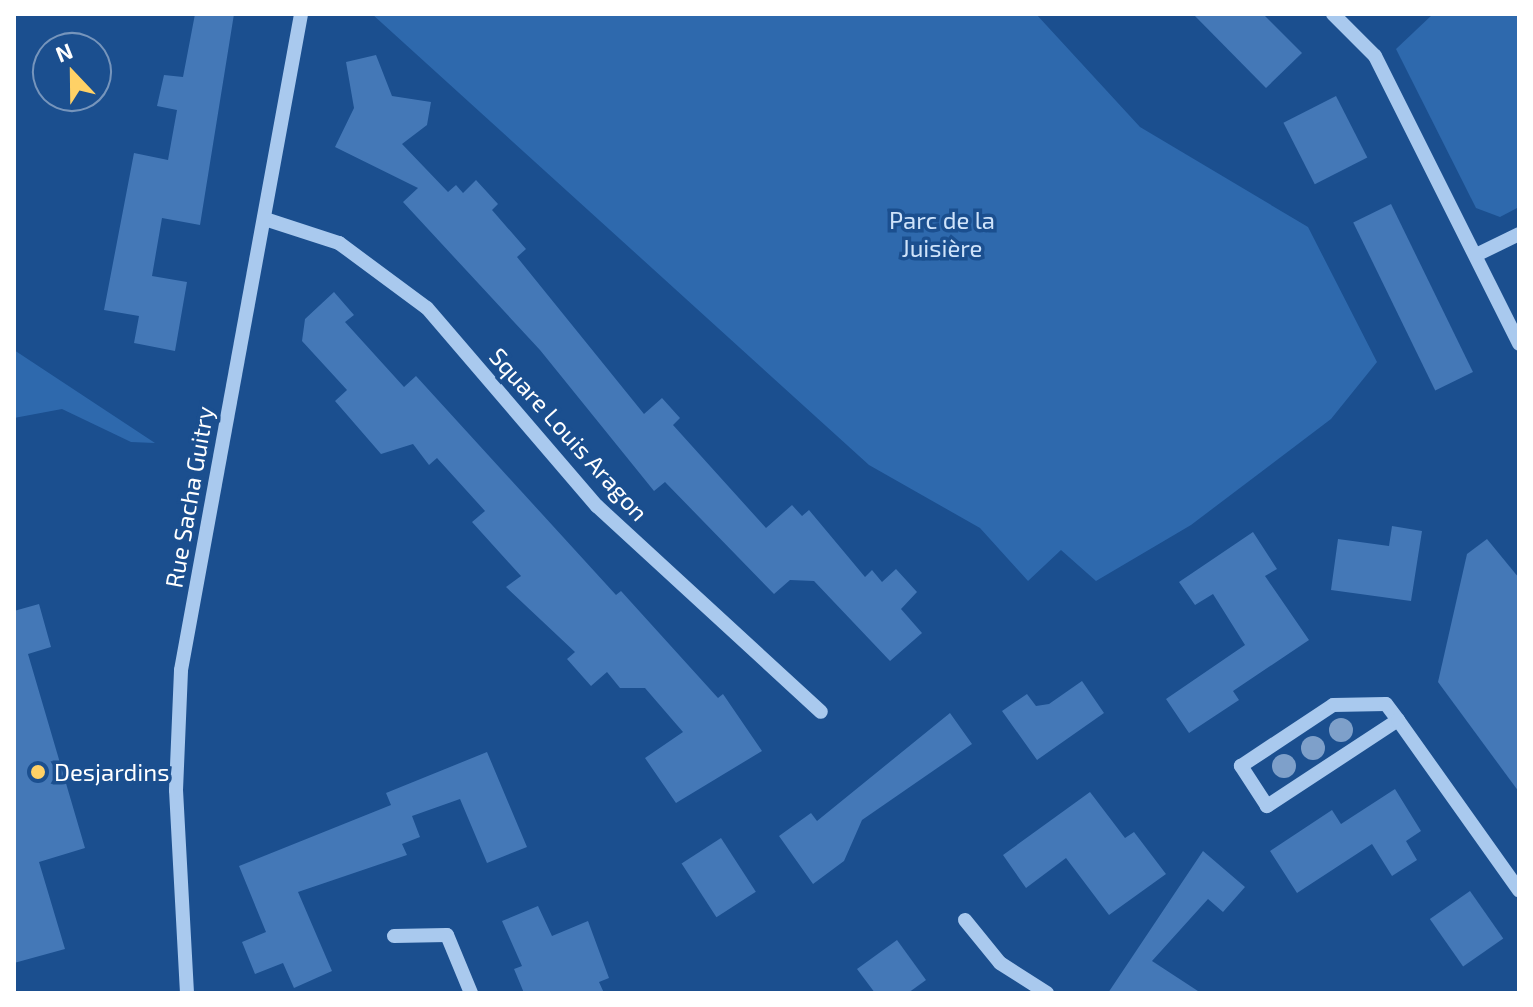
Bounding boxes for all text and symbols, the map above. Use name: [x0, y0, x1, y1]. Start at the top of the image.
north arrow: [32, 32, 112, 112]
text: N: [52, 37, 76, 67]
park label: Parc de la Juisière: [889, 206, 995, 262]
street label: Square Louis Aragon: [484, 341, 654, 527]
street label: Rue Sacha Guitry: [159, 404, 219, 590]
place label: Desjardins: [54, 758, 169, 786]
marker: Desjardins: [29, 763, 47, 781]

